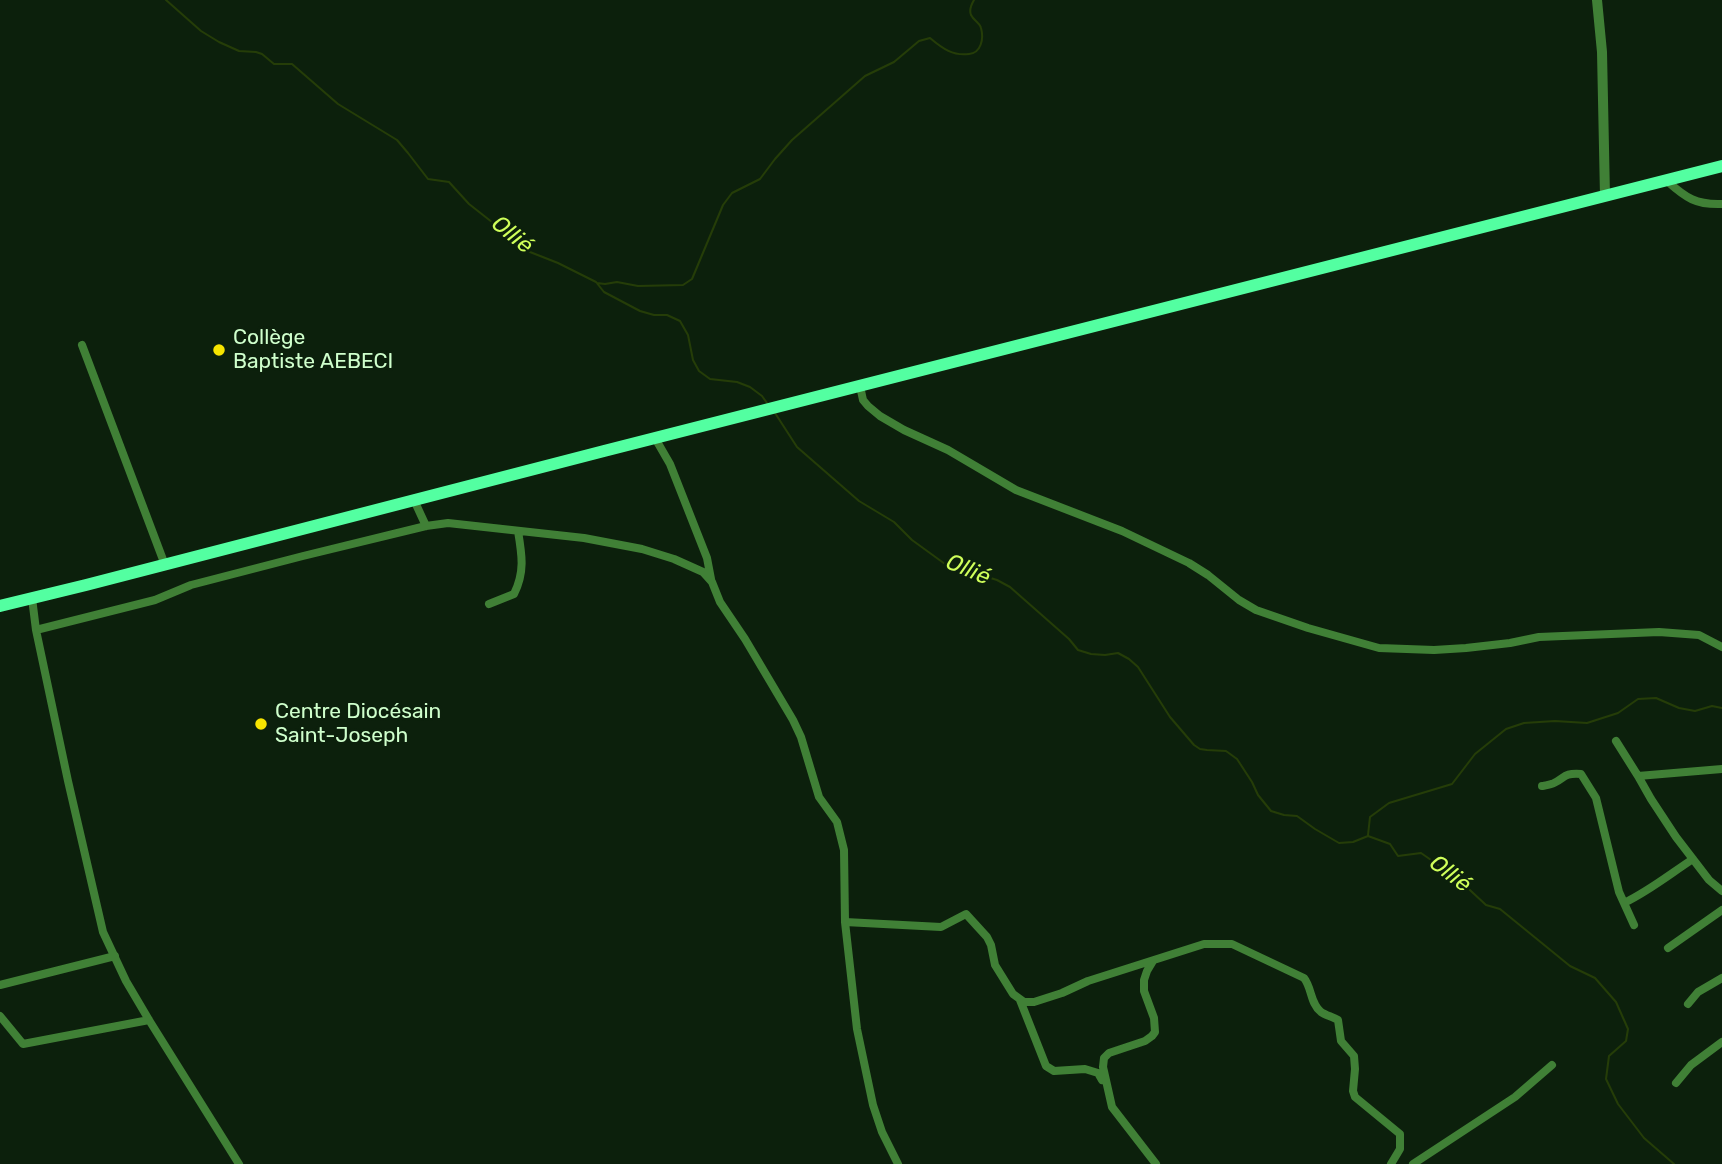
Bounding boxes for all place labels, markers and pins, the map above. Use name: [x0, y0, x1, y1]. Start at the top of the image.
place label: Collège Baptiste AEBECI: [233, 325, 393, 375]
marker: Collège Baptiste AEBECI: [211, 342, 227, 358]
place label: Centre Diocésain Saint-Joseph: [275, 699, 441, 749]
marker: Centre Diocésain Saint-Joseph: [253, 716, 269, 732]

